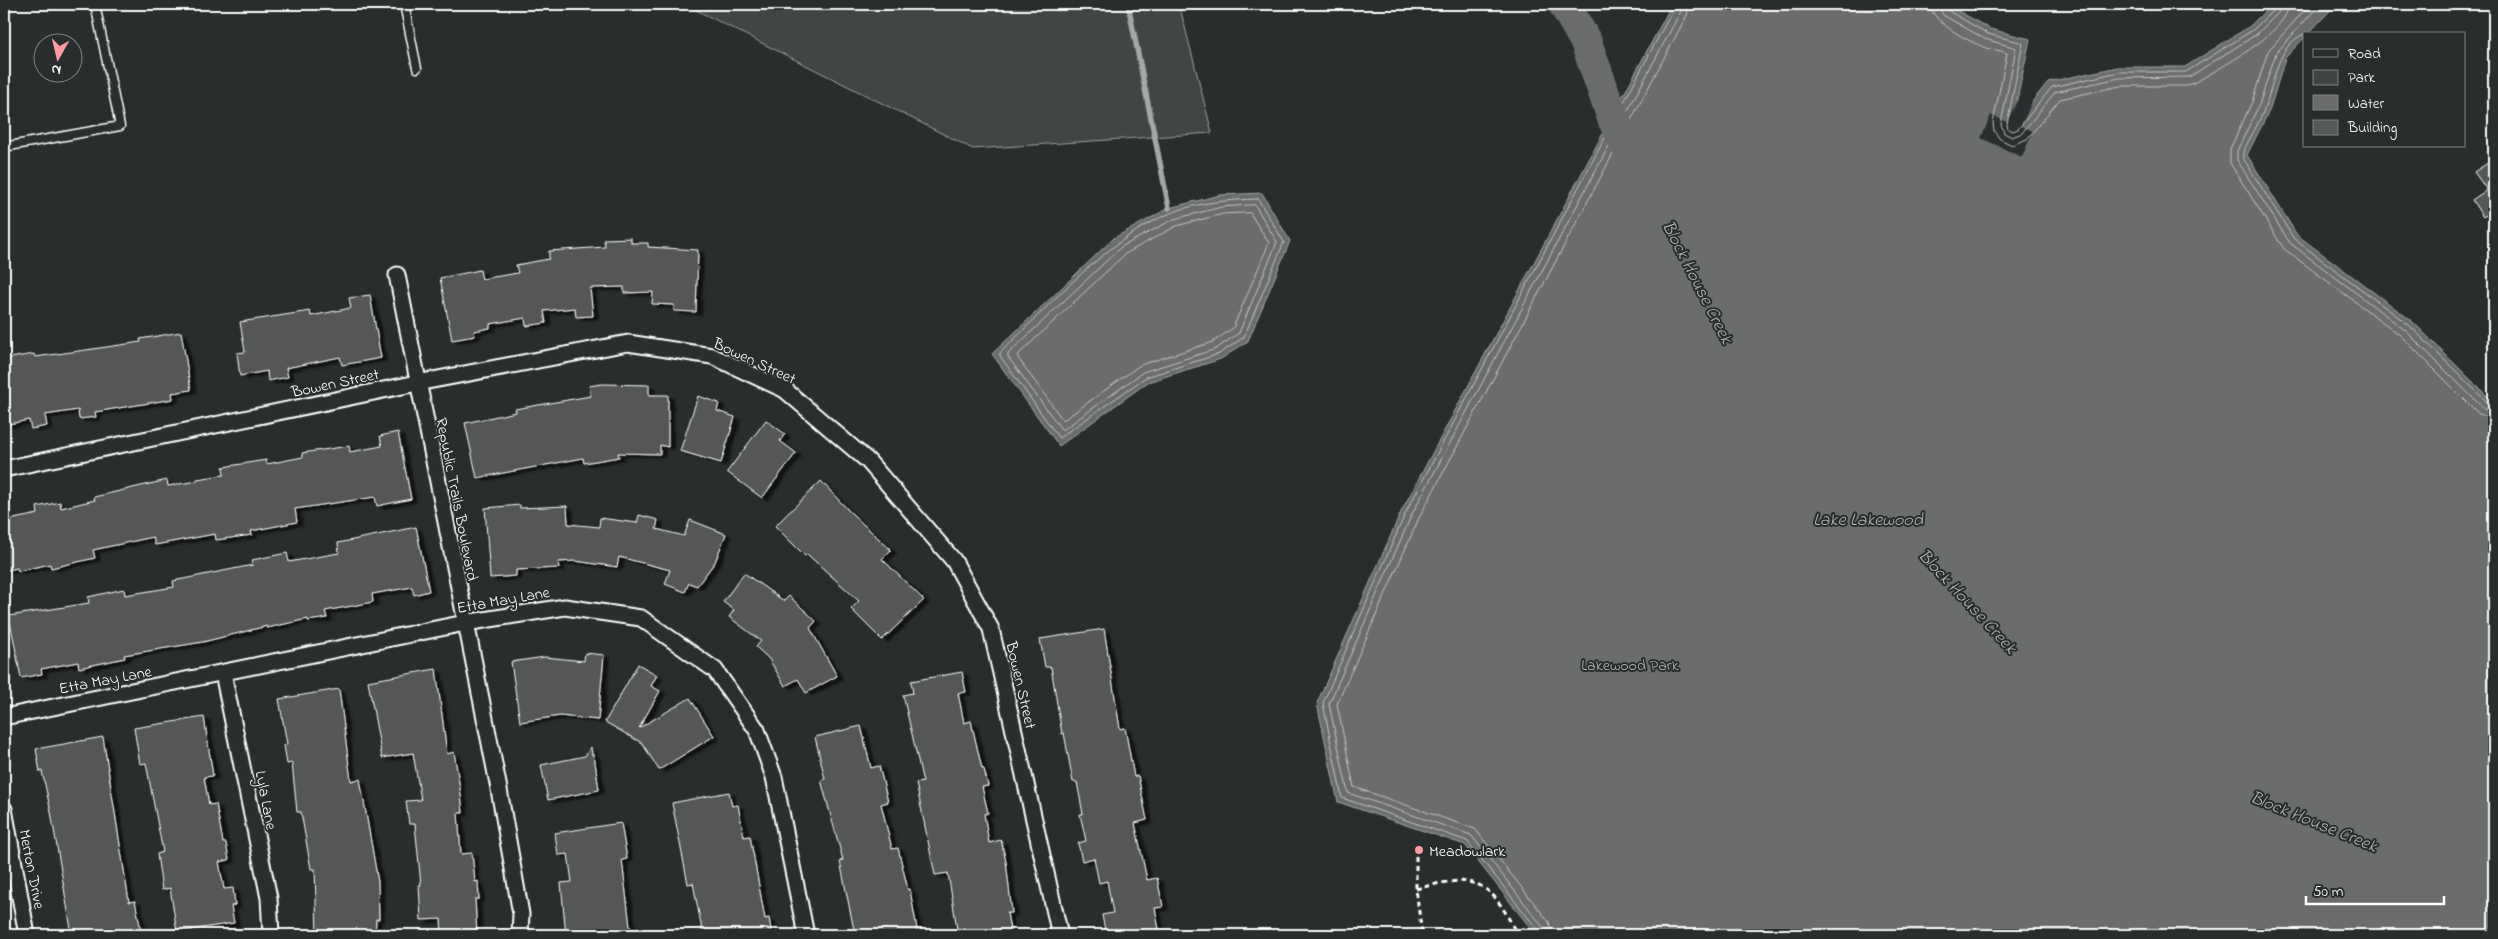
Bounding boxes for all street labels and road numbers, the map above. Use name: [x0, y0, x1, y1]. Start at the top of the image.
street label: Bowen Street: [708, 332, 800, 392]
street label: Bowen Street: [288, 363, 382, 405]
street label: Republic Trails Boulevard: [428, 416, 484, 583]
street label: Etta May Lane: [455, 581, 553, 621]
street label: Bowen Street: [998, 638, 1042, 732]
street label: Etta May Lane: [57, 660, 155, 702]
street label: Lyla Lane: [248, 769, 283, 833]
street label: Merton Drive: [12, 827, 51, 912]

